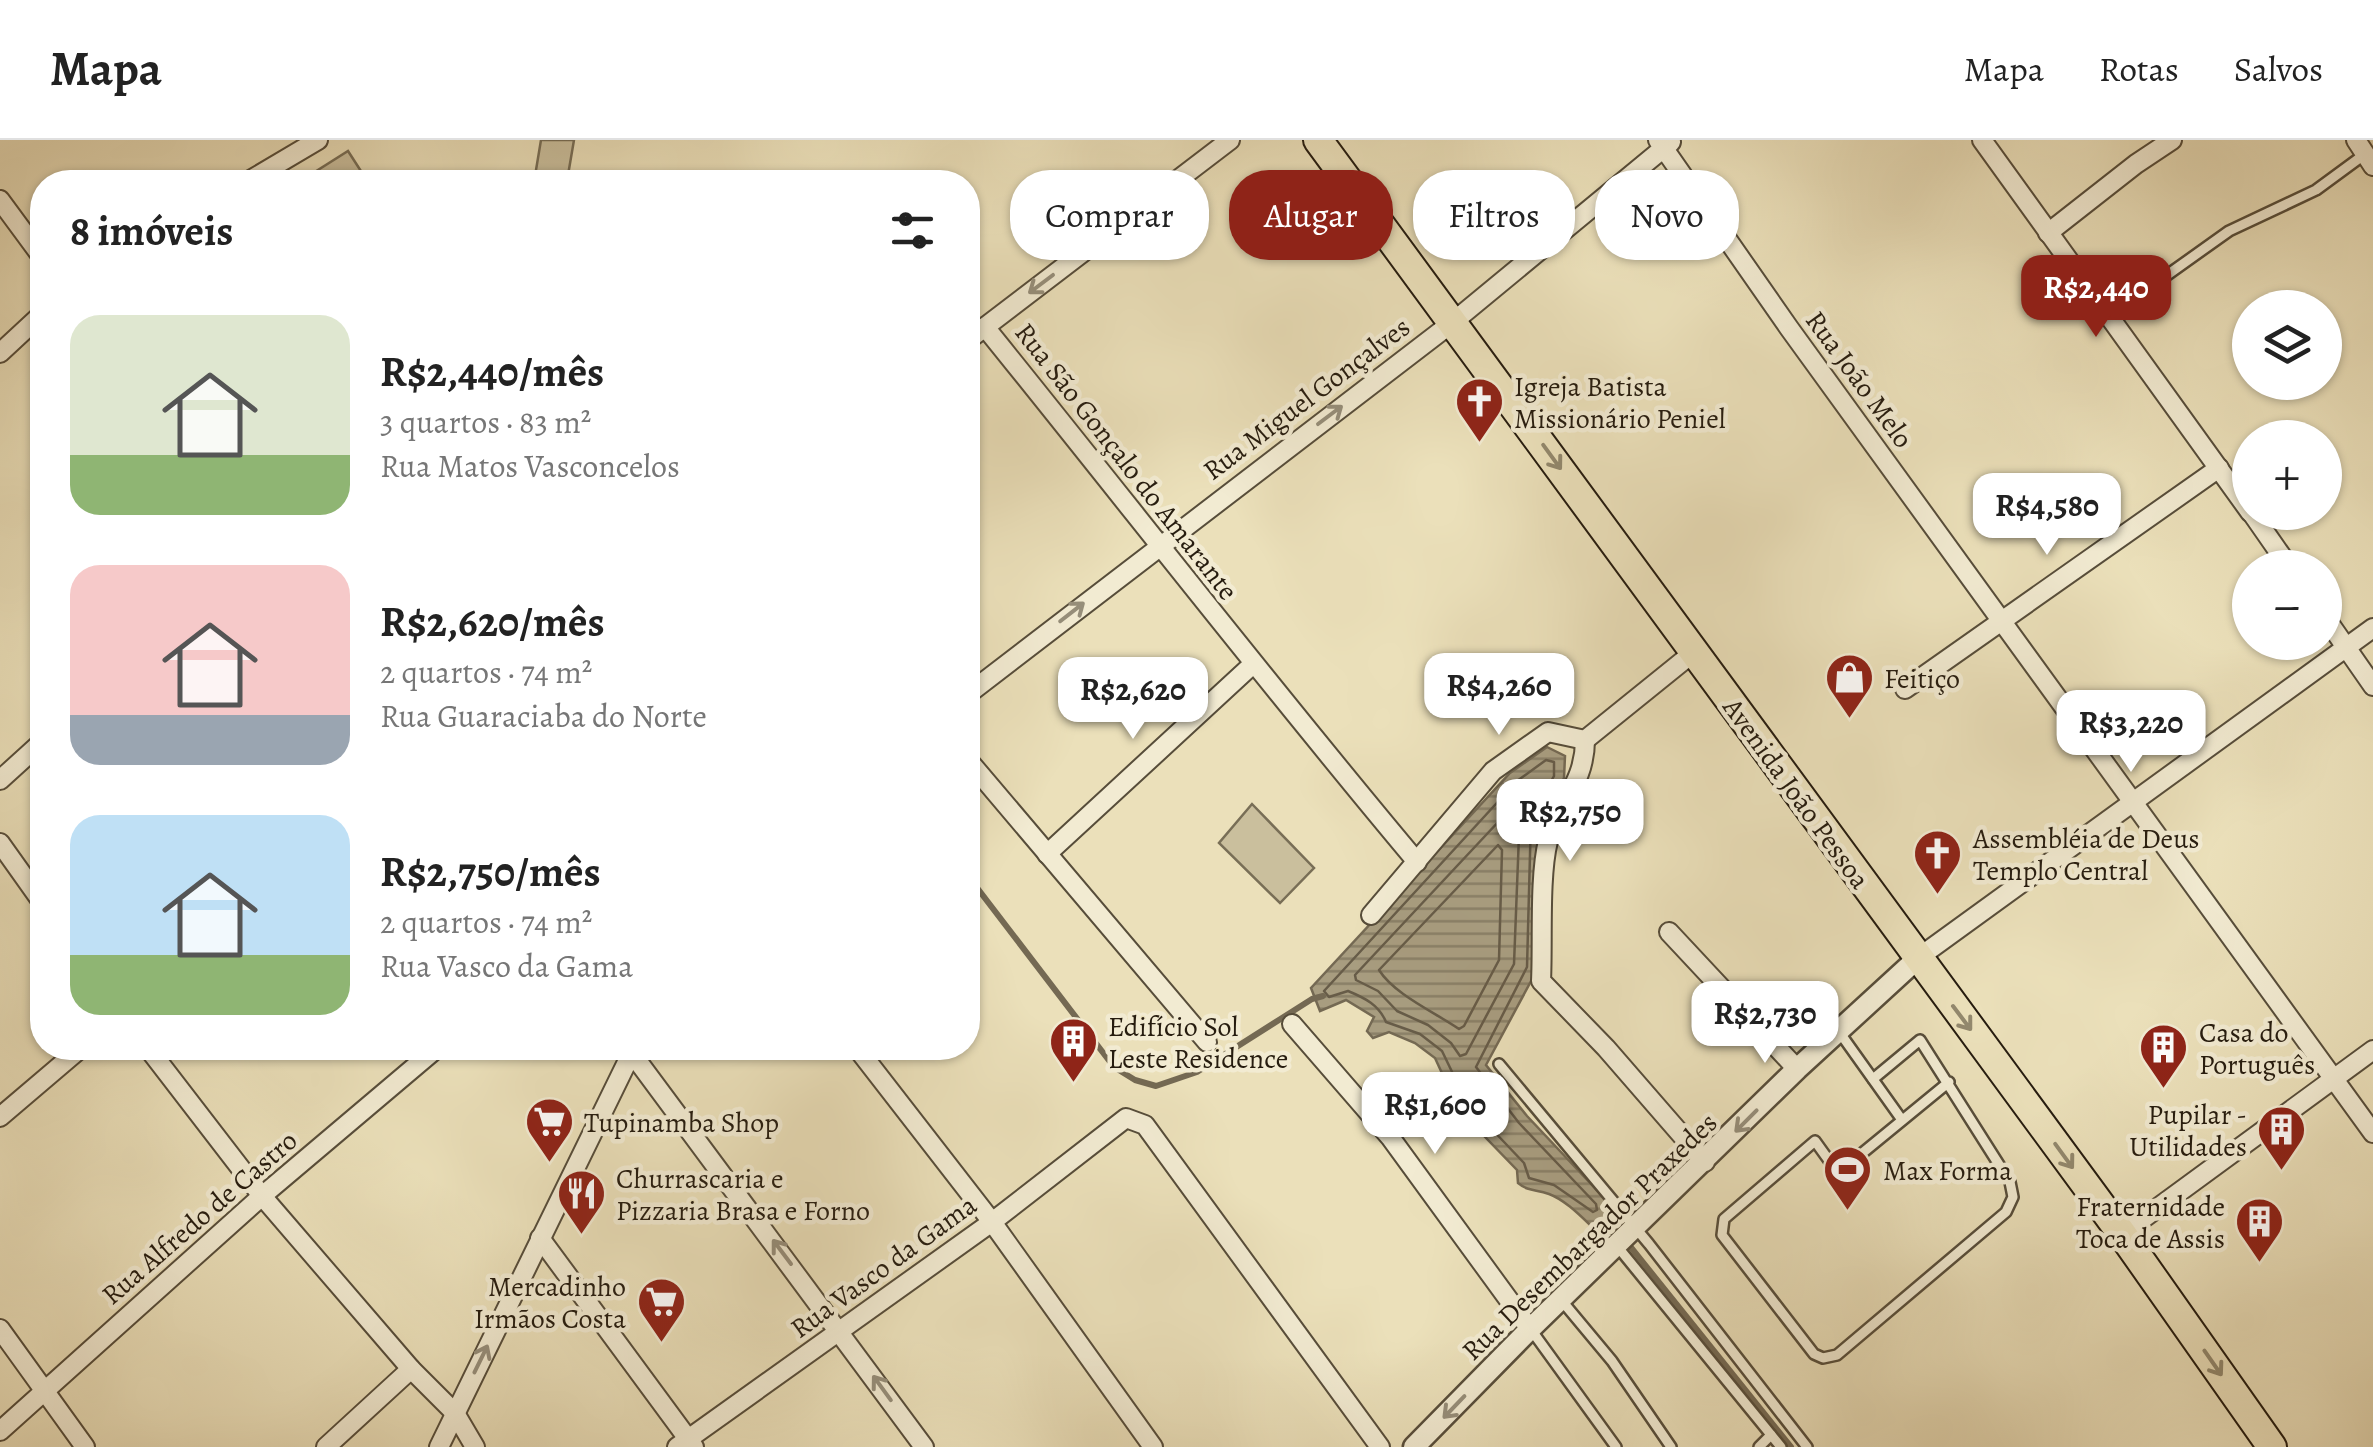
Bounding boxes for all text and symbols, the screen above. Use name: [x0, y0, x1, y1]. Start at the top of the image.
text: Mapa: [50, 36, 162, 102]
text: Mapa: [1964, 45, 2044, 93]
text: Rotas: [2099, 45, 2179, 93]
text: Salvos: [2234, 45, 2323, 93]
chip: Comprar: [1010, 170, 1209, 260]
chip: Alugar: [1229, 170, 1393, 260]
chip: Filtros: [1413, 170, 1575, 260]
chip: Novo: [1595, 170, 1739, 260]
text: 8 imóveis: [70, 202, 233, 259]
icon: filters: [885, 203, 940, 258]
pin: R$2,440: [2004, 255, 2188, 340]
text: R$2,440: [2043, 265, 2149, 309]
one-way arrow: [1028, 273, 1055, 294]
map controls: [2232, 290, 2342, 660]
button: layers: [2232, 290, 2342, 400]
street label: Rua João Melo: [1796, 303, 1922, 456]
street label: Rua Miguel Gonçalves: [1195, 308, 1418, 489]
street label: Rua São Gonçalo do Amarante: [1006, 315, 1247, 608]
text: R$2,440/mês: [380, 343, 604, 400]
icon: home: [150, 355, 270, 475]
place label: Igreja Batista Missionário Peniel: [1514, 368, 1726, 438]
church icon: Igreja Batista Missionário Peniel: [1453, 376, 1505, 444]
text: 3 quartos · 83 m²: [380, 400, 591, 444]
one-way arrow: [1316, 404, 1343, 425]
button: +: [2232, 420, 2342, 530]
one-way arrow: [1541, 443, 1562, 470]
text: Rua Matos Vasconcelos: [380, 444, 680, 488]
pin: R$4,580: [1955, 473, 2139, 558]
text: R$4,580: [1995, 483, 2099, 527]
button: −: [2232, 550, 2342, 660]
text: R$2,620/mês: [380, 593, 605, 650]
one-way arrow: [1058, 602, 1085, 623]
icon: home: [150, 605, 270, 725]
text: 2 quartos · 74 m²: [380, 650, 592, 694]
shop icon: Feitiço: [1823, 652, 1875, 720]
pin: R$4,260: [1407, 653, 1591, 738]
pin: R$2,620: [1041, 657, 1225, 742]
place label: Feitiço: [1884, 660, 1960, 698]
text: R$4,260: [1446, 663, 1552, 707]
text: R$2,620: [1080, 667, 1186, 711]
street label: Avenida João Pessoa: [1713, 689, 1879, 897]
pin: R$3,220: [2039, 690, 2223, 775]
text: Rua Guaraciaba do Norte: [380, 694, 707, 738]
text: R$3,220: [2079, 700, 2183, 744]
pin: R$2,750: [1478, 779, 1662, 864]
text: R$2,750: [1519, 789, 1621, 833]
place label: Assembléia de Deus Templo Central: [1972, 820, 2200, 890]
church icon: Assembléia de Deus Templo Central: [1912, 828, 1964, 896]
text: R$2,750/mês: [380, 843, 601, 900]
icon: home: [150, 855, 270, 975]
text: 2 quartos · 74 m²: [380, 900, 592, 944]
text: Rua Vasco da Gama: [380, 944, 633, 988]
pin: R$2,730: [1673, 981, 1857, 1066]
text: R$2,730: [1713, 991, 1817, 1035]
one-way arrow: [1952, 1004, 1973, 1031]
place label: Edifício Sol Leste Residence: [1108, 1008, 1288, 1078]
place label: Casa do Português: [2199, 1014, 2315, 1084]
building icon: Edifício Sol Leste Residence: [1047, 1016, 1099, 1084]
building icon: Casa do Português: [2138, 1022, 2190, 1090]
pin: R$1,600: [1343, 1072, 1527, 1157]
text: R$1,600: [1384, 1082, 1486, 1126]
supermarket icon: Tupinamba Shop: [523, 1096, 575, 1164]
place label: Pupilar - Utilidades: [2129, 1096, 2247, 1166]
place label: Tupinamba Shop: [584, 1104, 779, 1142]
street label: Rua Desembargador Praxedes: [1453, 1104, 1726, 1369]
building icon: Pupilar - Utilidades: [2256, 1104, 2308, 1172]
one-way arrow: [1734, 1109, 1758, 1133]
street label: Rua Alfredo de Castro: [94, 1122, 306, 1313]
one-way arrow: [2054, 1142, 2075, 1169]
sports icon: Max Forma: [1822, 1144, 1874, 1212]
place label: Max Forma: [1883, 1152, 2012, 1190]
place label: Churrascaria e Pizzaria Brasa e Forno: [616, 1160, 870, 1230]
restaurant icon: Churrascaria e Pizzaria Brasa e Forno: [555, 1168, 607, 1236]
street label: Rua Vasco da Gama: [783, 1186, 984, 1347]
place label: Fraternidade Toca de Assis: [2076, 1188, 2225, 1258]
building icon: Fraternidade Toca de Assis: [2234, 1196, 2286, 1264]
one-way arrow: [771, 1239, 792, 1266]
place label: Mercadinho Irmãos Costa: [474, 1268, 626, 1338]
supermarket icon: Mercadinho Irmãos Costa: [635, 1276, 687, 1344]
one-way arrow: [473, 1345, 492, 1375]
one-way arrow: [2202, 1349, 2223, 1376]
one-way arrow: [872, 1375, 893, 1403]
one-way arrow: [1442, 1394, 1466, 1418]

